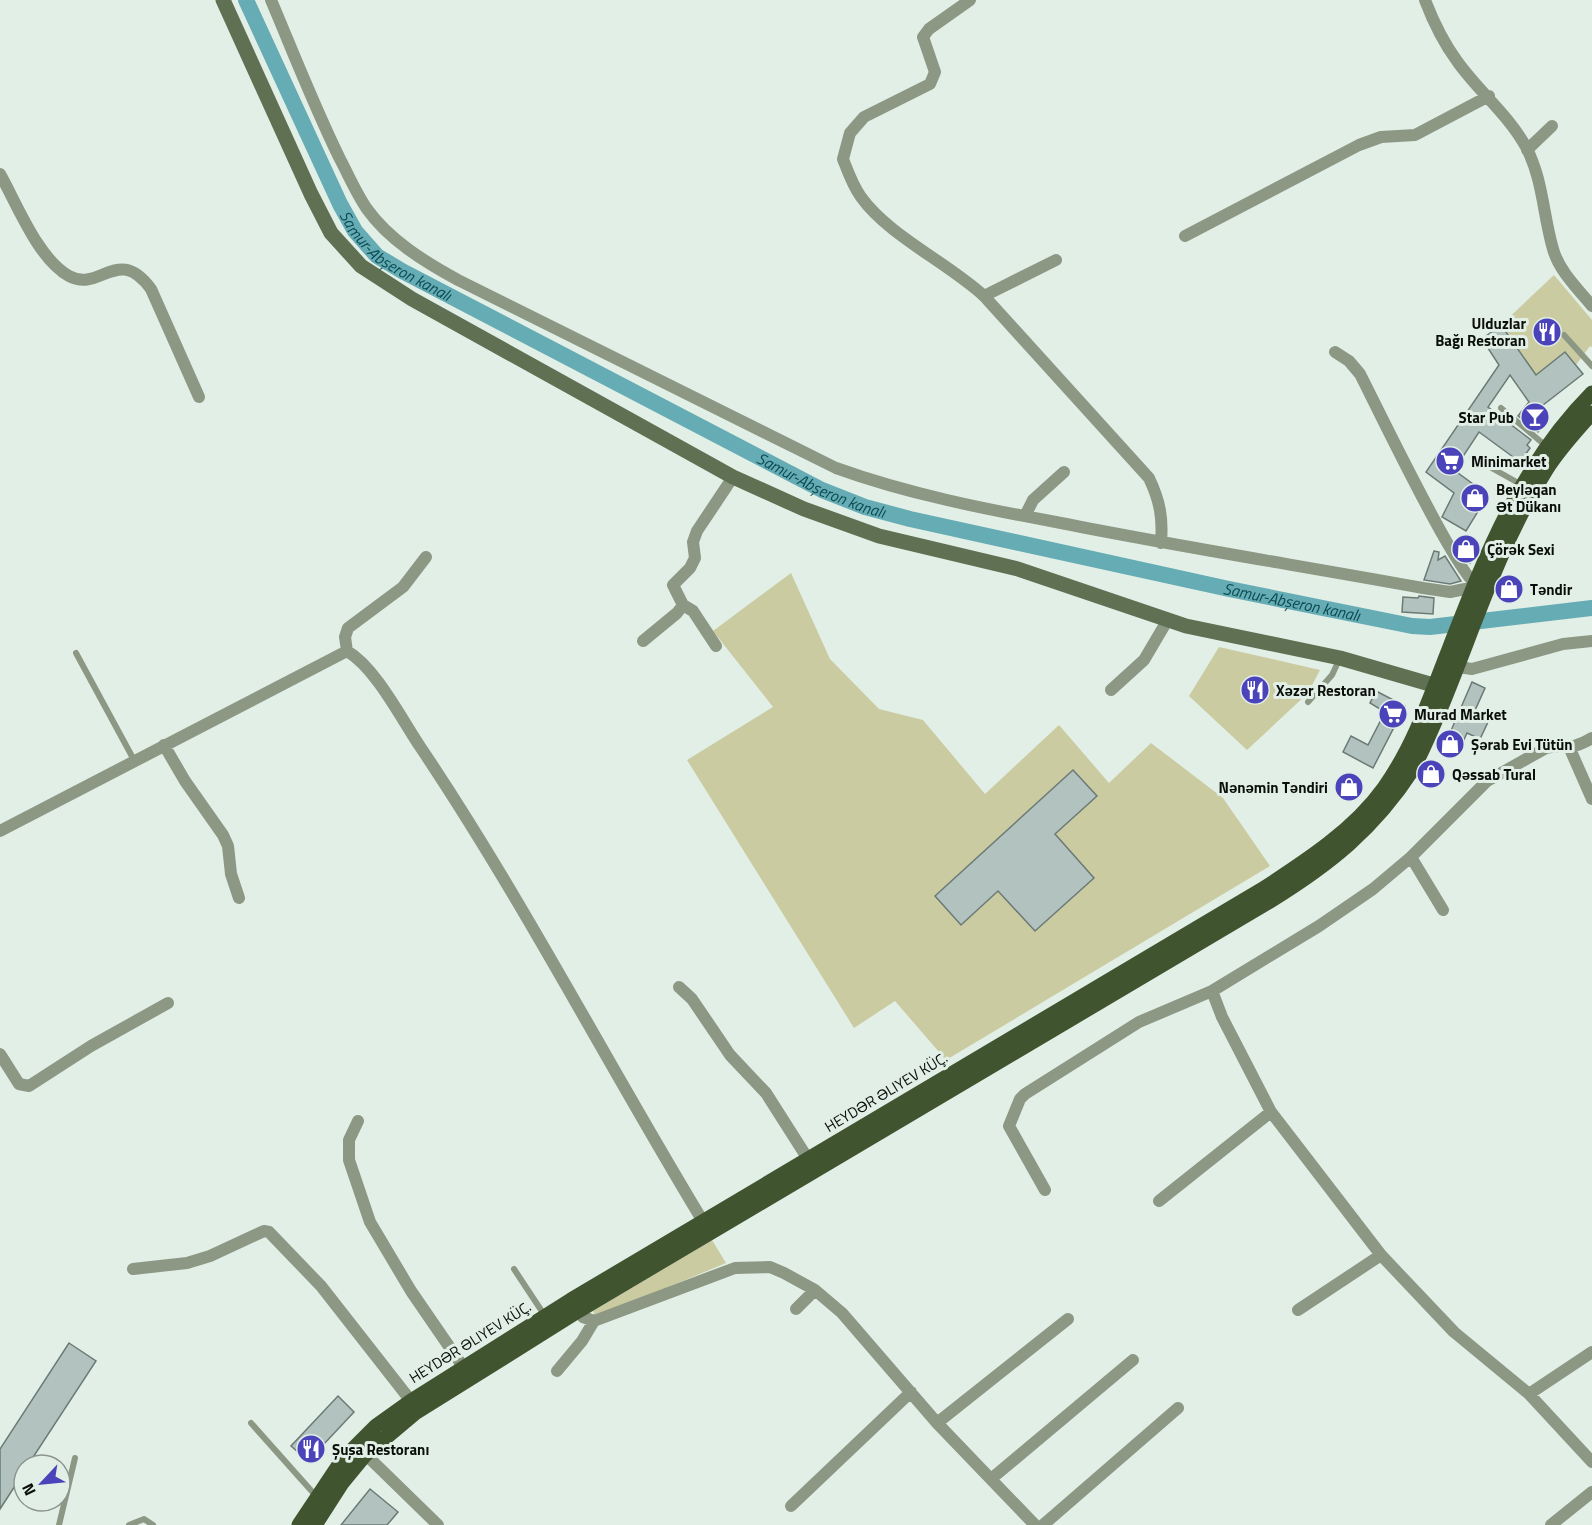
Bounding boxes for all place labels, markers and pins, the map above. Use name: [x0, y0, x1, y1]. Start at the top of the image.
place label: Ulduzlar Bağı Restoran: [1435, 312, 1526, 352]
restaurant icon: Ulduzlar Bağı Restoran: [1531, 316, 1563, 348]
bar icon: Star Pub: [1519, 401, 1551, 433]
place label: Star Pub: [1459, 406, 1514, 429]
supermarket icon: Minimarket: [1434, 445, 1466, 477]
place label: Minimarket: [1471, 450, 1547, 473]
place label: Beyləqan Ət Dükanı: [1496, 478, 1561, 518]
shop icon: Beyləqan Ət Dükanı: [1459, 482, 1491, 514]
shop icon: Çörək Sexi: [1450, 533, 1482, 565]
place label: Çörək Sexi: [1487, 538, 1555, 561]
shop icon: Təndir: [1493, 573, 1525, 605]
place label: Təndir: [1530, 578, 1573, 601]
restaurant icon: Xəzər Restoran: [1239, 674, 1271, 706]
place label: Xəzər Restoran: [1276, 679, 1376, 702]
supermarket icon: Murad Market: [1377, 698, 1409, 730]
place label: Murad Market: [1414, 703, 1507, 726]
shop icon: Şərab Evi Tütün: [1434, 728, 1466, 760]
place label: Şərab Evi Tütün: [1471, 733, 1573, 756]
shop icon: Qəssab Tural: [1415, 758, 1447, 790]
place label: Qəssab Tural: [1452, 763, 1536, 786]
shop icon: Nənəmin Təndiri: [1333, 771, 1365, 803]
place label: Nənəmin Təndiri: [1218, 776, 1328, 799]
restaurant icon: Şuşa Restoranı: [295, 1433, 327, 1465]
place label: Şuşa Restoranı: [332, 1438, 429, 1461]

